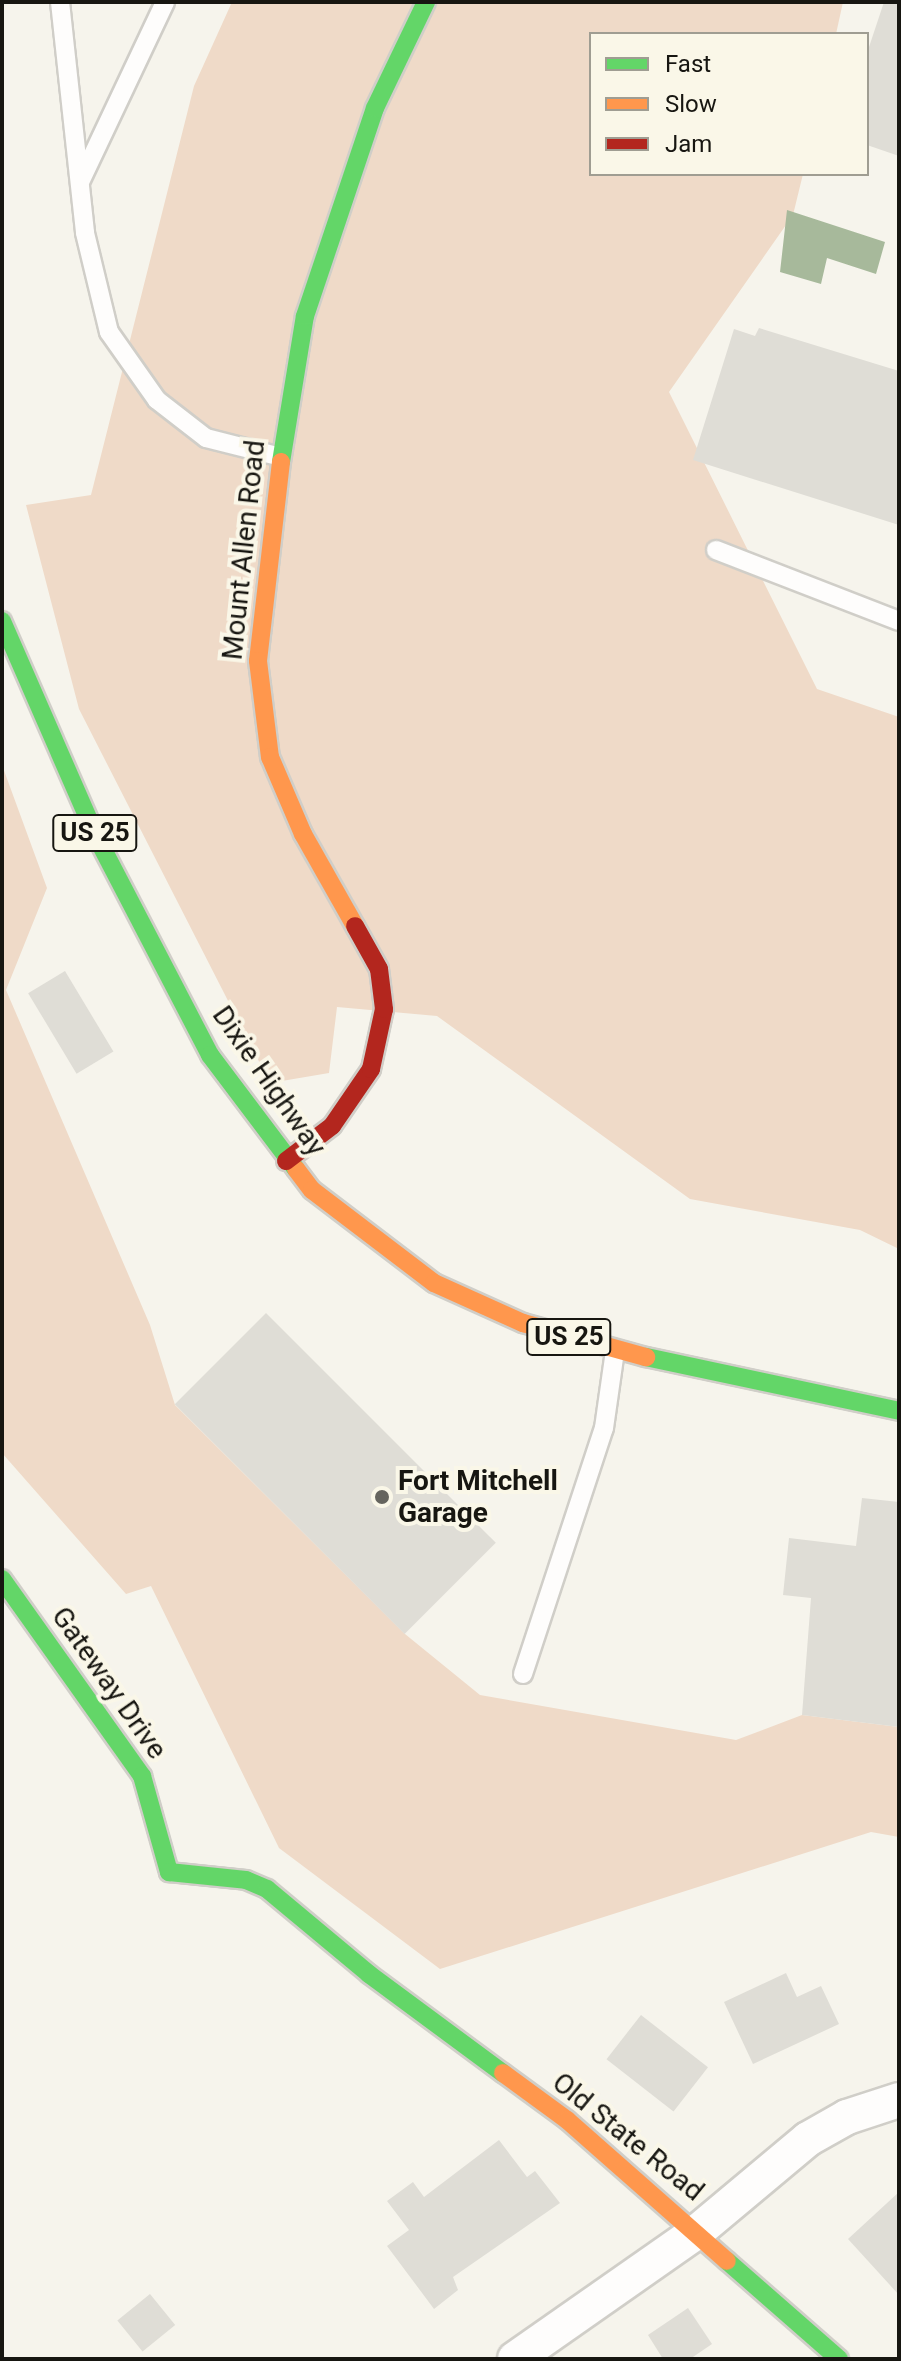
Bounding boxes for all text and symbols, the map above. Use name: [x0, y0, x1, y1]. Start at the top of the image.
legend: [589, 32, 869, 176]
text: Fast: [665, 50, 711, 78]
text: Slow: [665, 90, 717, 118]
text: Jam: [665, 130, 712, 158]
street label: Mount Allen Road: [216, 438, 272, 662]
road number: US 25: [51, 811, 139, 855]
street label: Dixie Highway: [205, 1000, 333, 1162]
road number: US 25: [525, 1315, 613, 1359]
place label: Fort Mitchell Garage: [398, 1464, 558, 1530]
marker: Fort Mitchell Garage: [373, 1488, 391, 1506]
street label: Gateway Drive: [44, 1601, 174, 1765]
street label: Old State Road: [546, 2066, 710, 2208]

